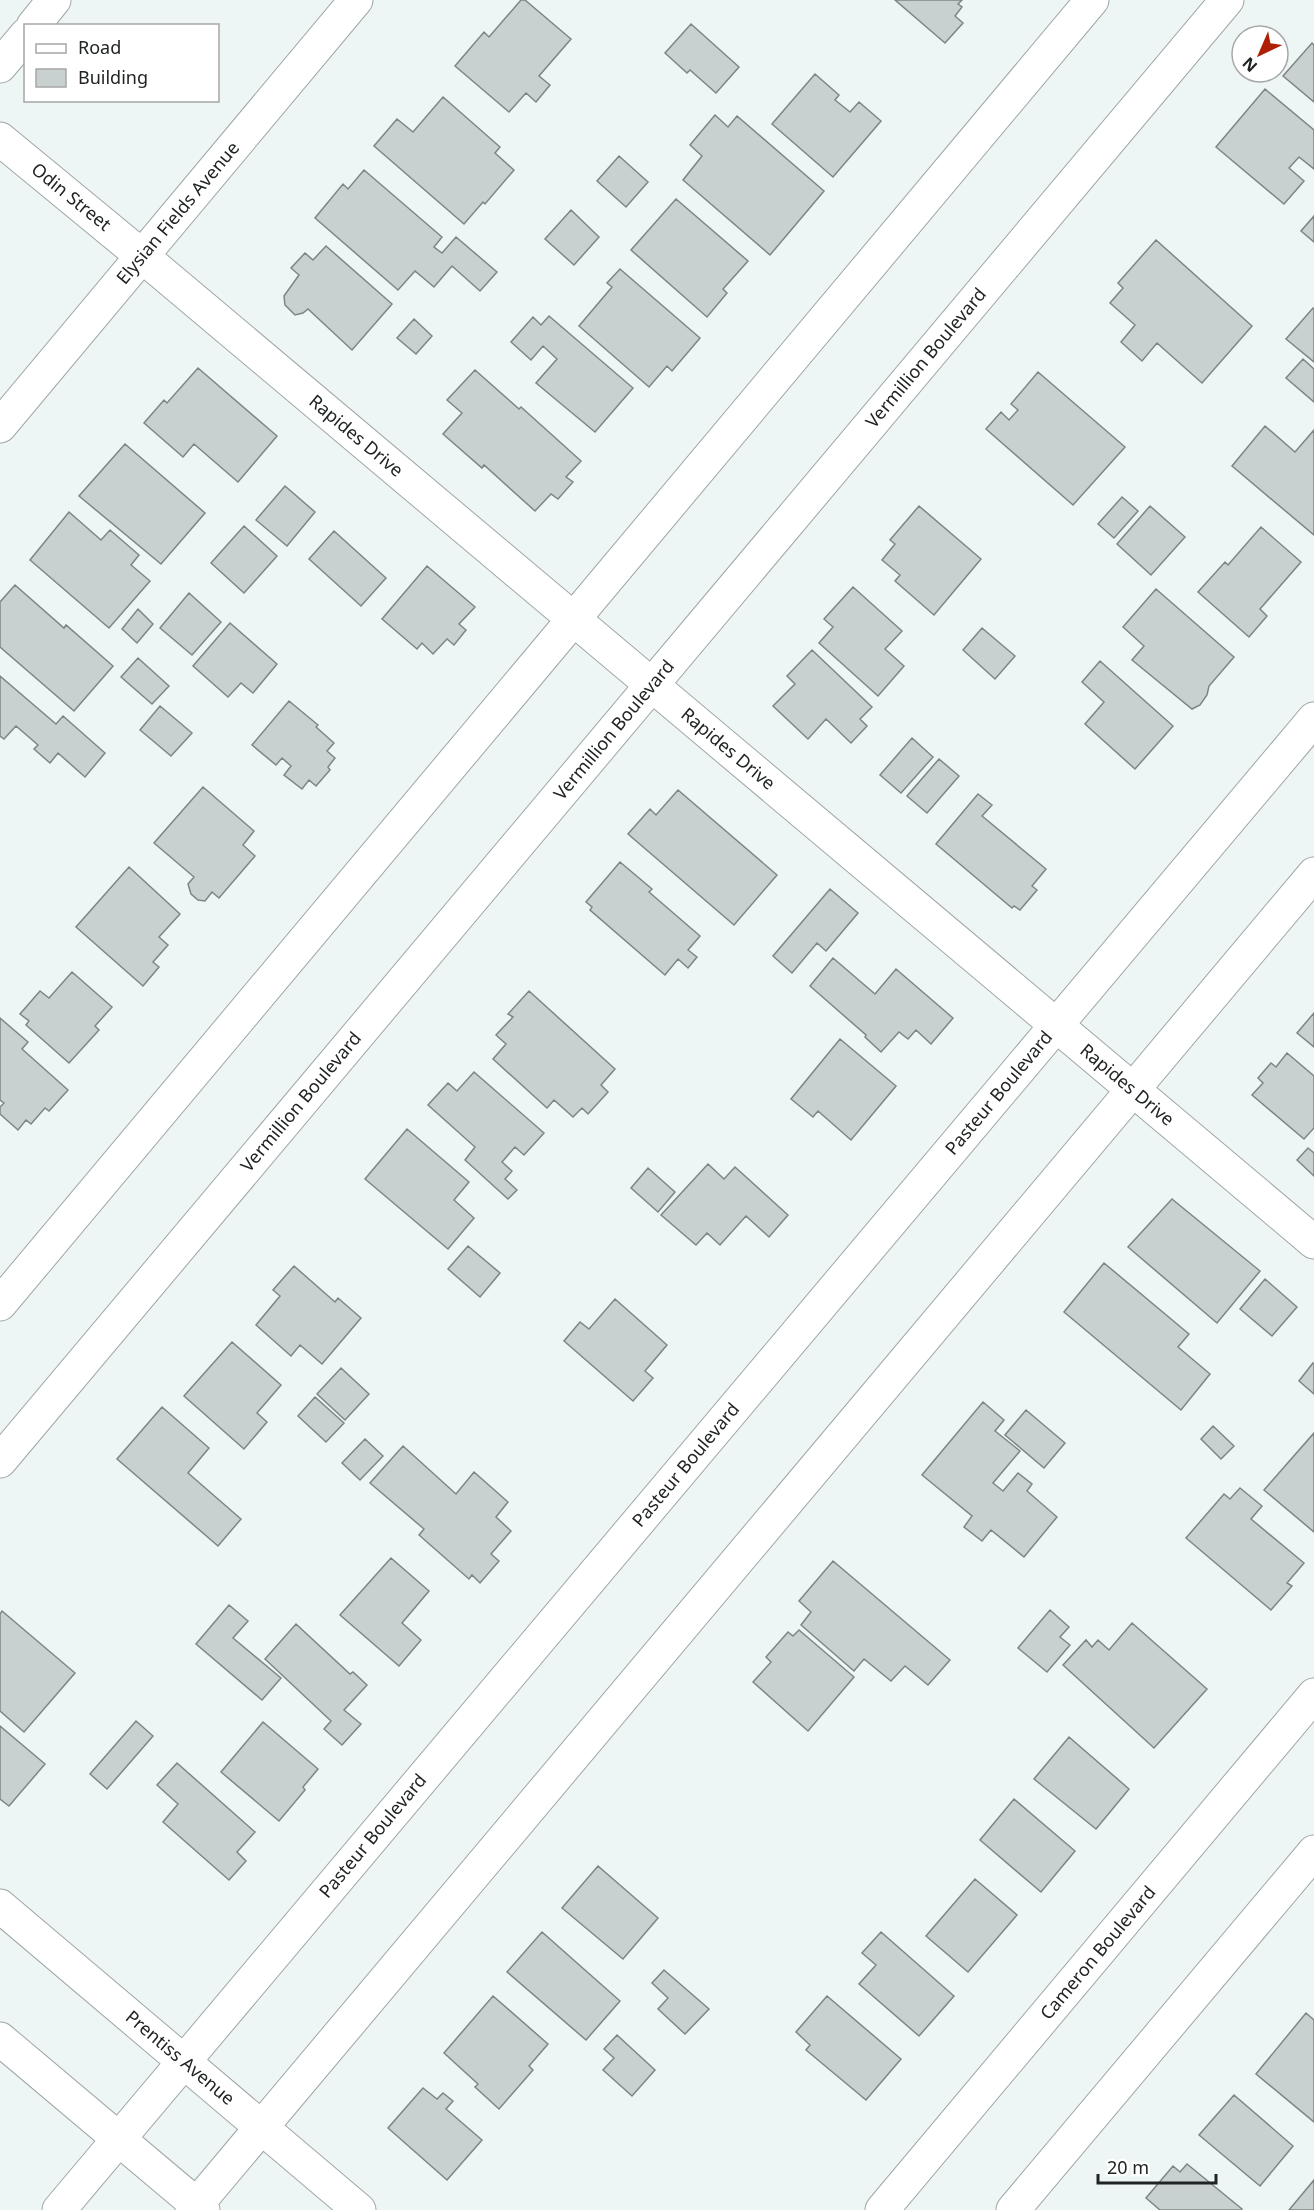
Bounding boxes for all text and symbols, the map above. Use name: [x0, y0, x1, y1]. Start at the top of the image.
legend: [24, 24, 219, 102]
north arrow: [1230, 24, 1290, 84]
text: Road: [78, 35, 121, 59]
text: N: [1237, 52, 1262, 77]
text: Building: [78, 65, 148, 89]
street label: Elysian Fields Avenue: [110, 136, 244, 289]
street label: Odin Street: [27, 157, 117, 236]
street label: Vermillion Boulevard: [860, 282, 991, 432]
street label: Rapides Drive: [304, 389, 409, 482]
street label: Vermillion Boulevard: [548, 654, 679, 804]
street label: Rapides Drive: [676, 702, 781, 795]
street label: Pasteur Boulevard: [939, 1025, 1057, 1159]
street label: Vermillion Boulevard: [235, 1026, 366, 1176]
street label: Rapides Drive: [1075, 1038, 1180, 1131]
street label: Pasteur Boulevard: [626, 1397, 744, 1531]
street label: Pasteur Boulevard: [313, 1768, 431, 1902]
street label: Cameron Boulevard: [1034, 1880, 1160, 2024]
street label: Prentiss Avenue: [121, 2004, 240, 2110]
scale bar: [1098, 2147, 1216, 2185]
text: 20 m: [1107, 2155, 1149, 2179]

